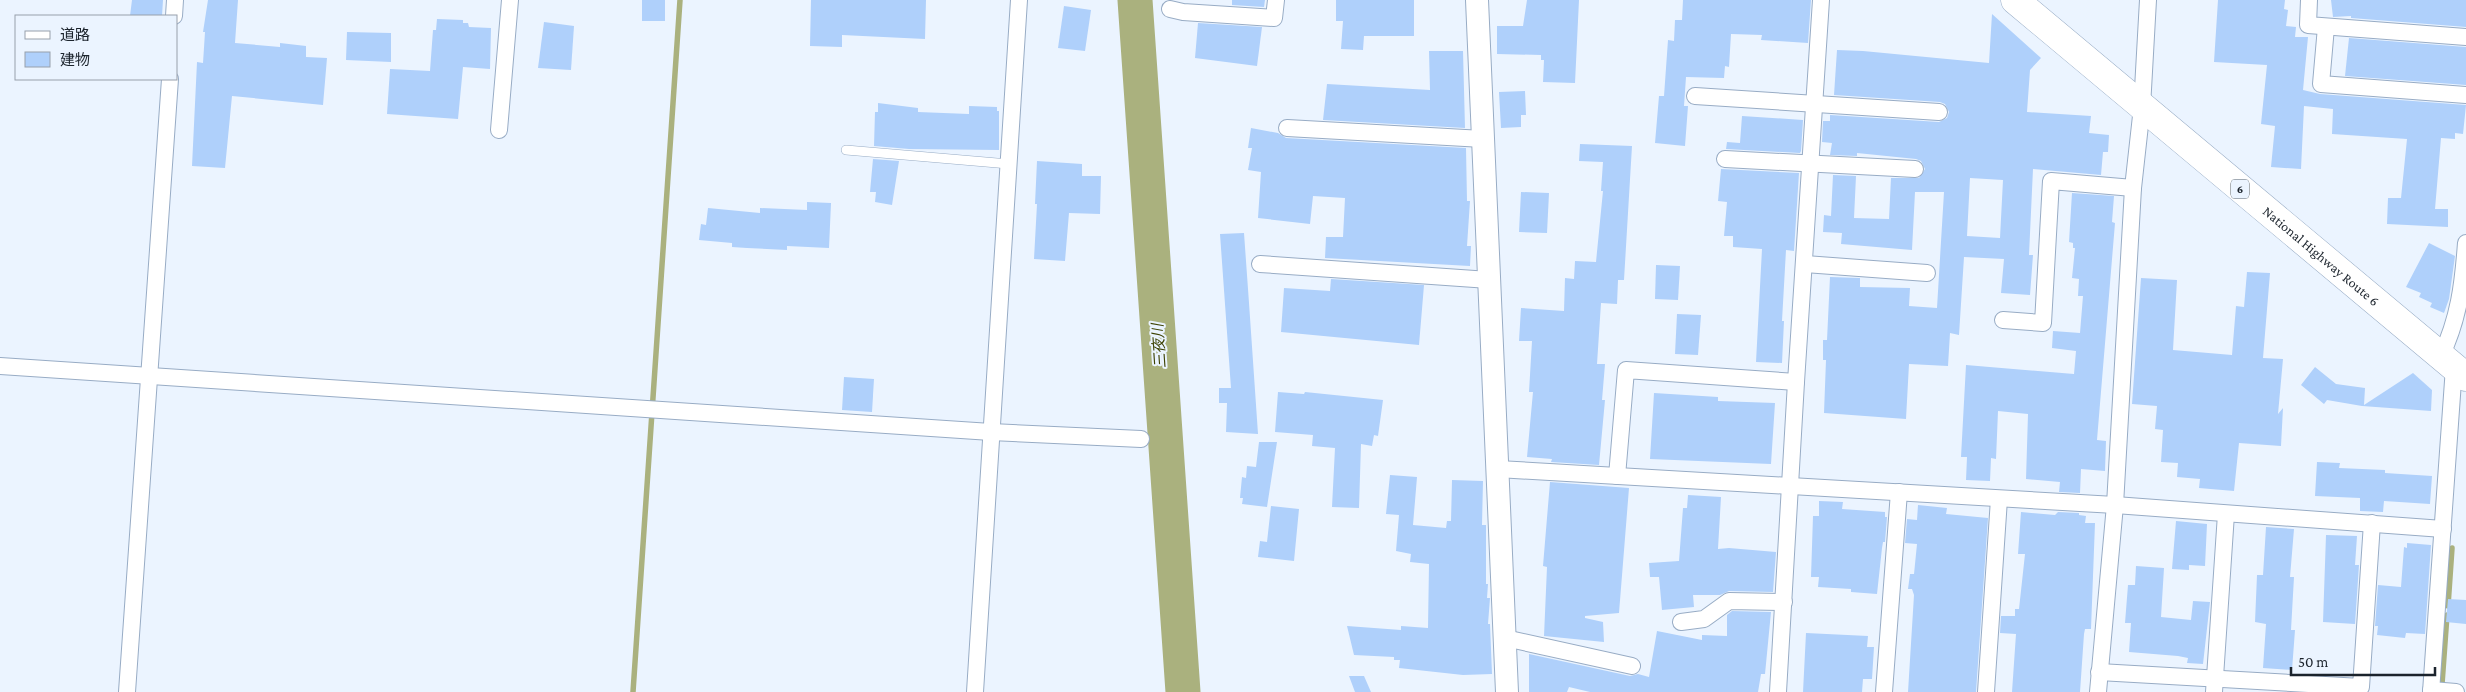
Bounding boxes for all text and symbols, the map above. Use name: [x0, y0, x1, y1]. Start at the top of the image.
legend: [15, 15, 178, 80]
text: 道路: [60, 27, 90, 43]
text: 建物: [60, 52, 90, 68]
road number: 6: [2231, 180, 2249, 198]
street label: National Highway Route 6: [2260, 203, 2382, 309]
water label: 三夜川: [1149, 321, 1169, 369]
scale bar: [2291, 644, 2435, 676]
text: 50 m: [2298, 654, 2328, 670]

